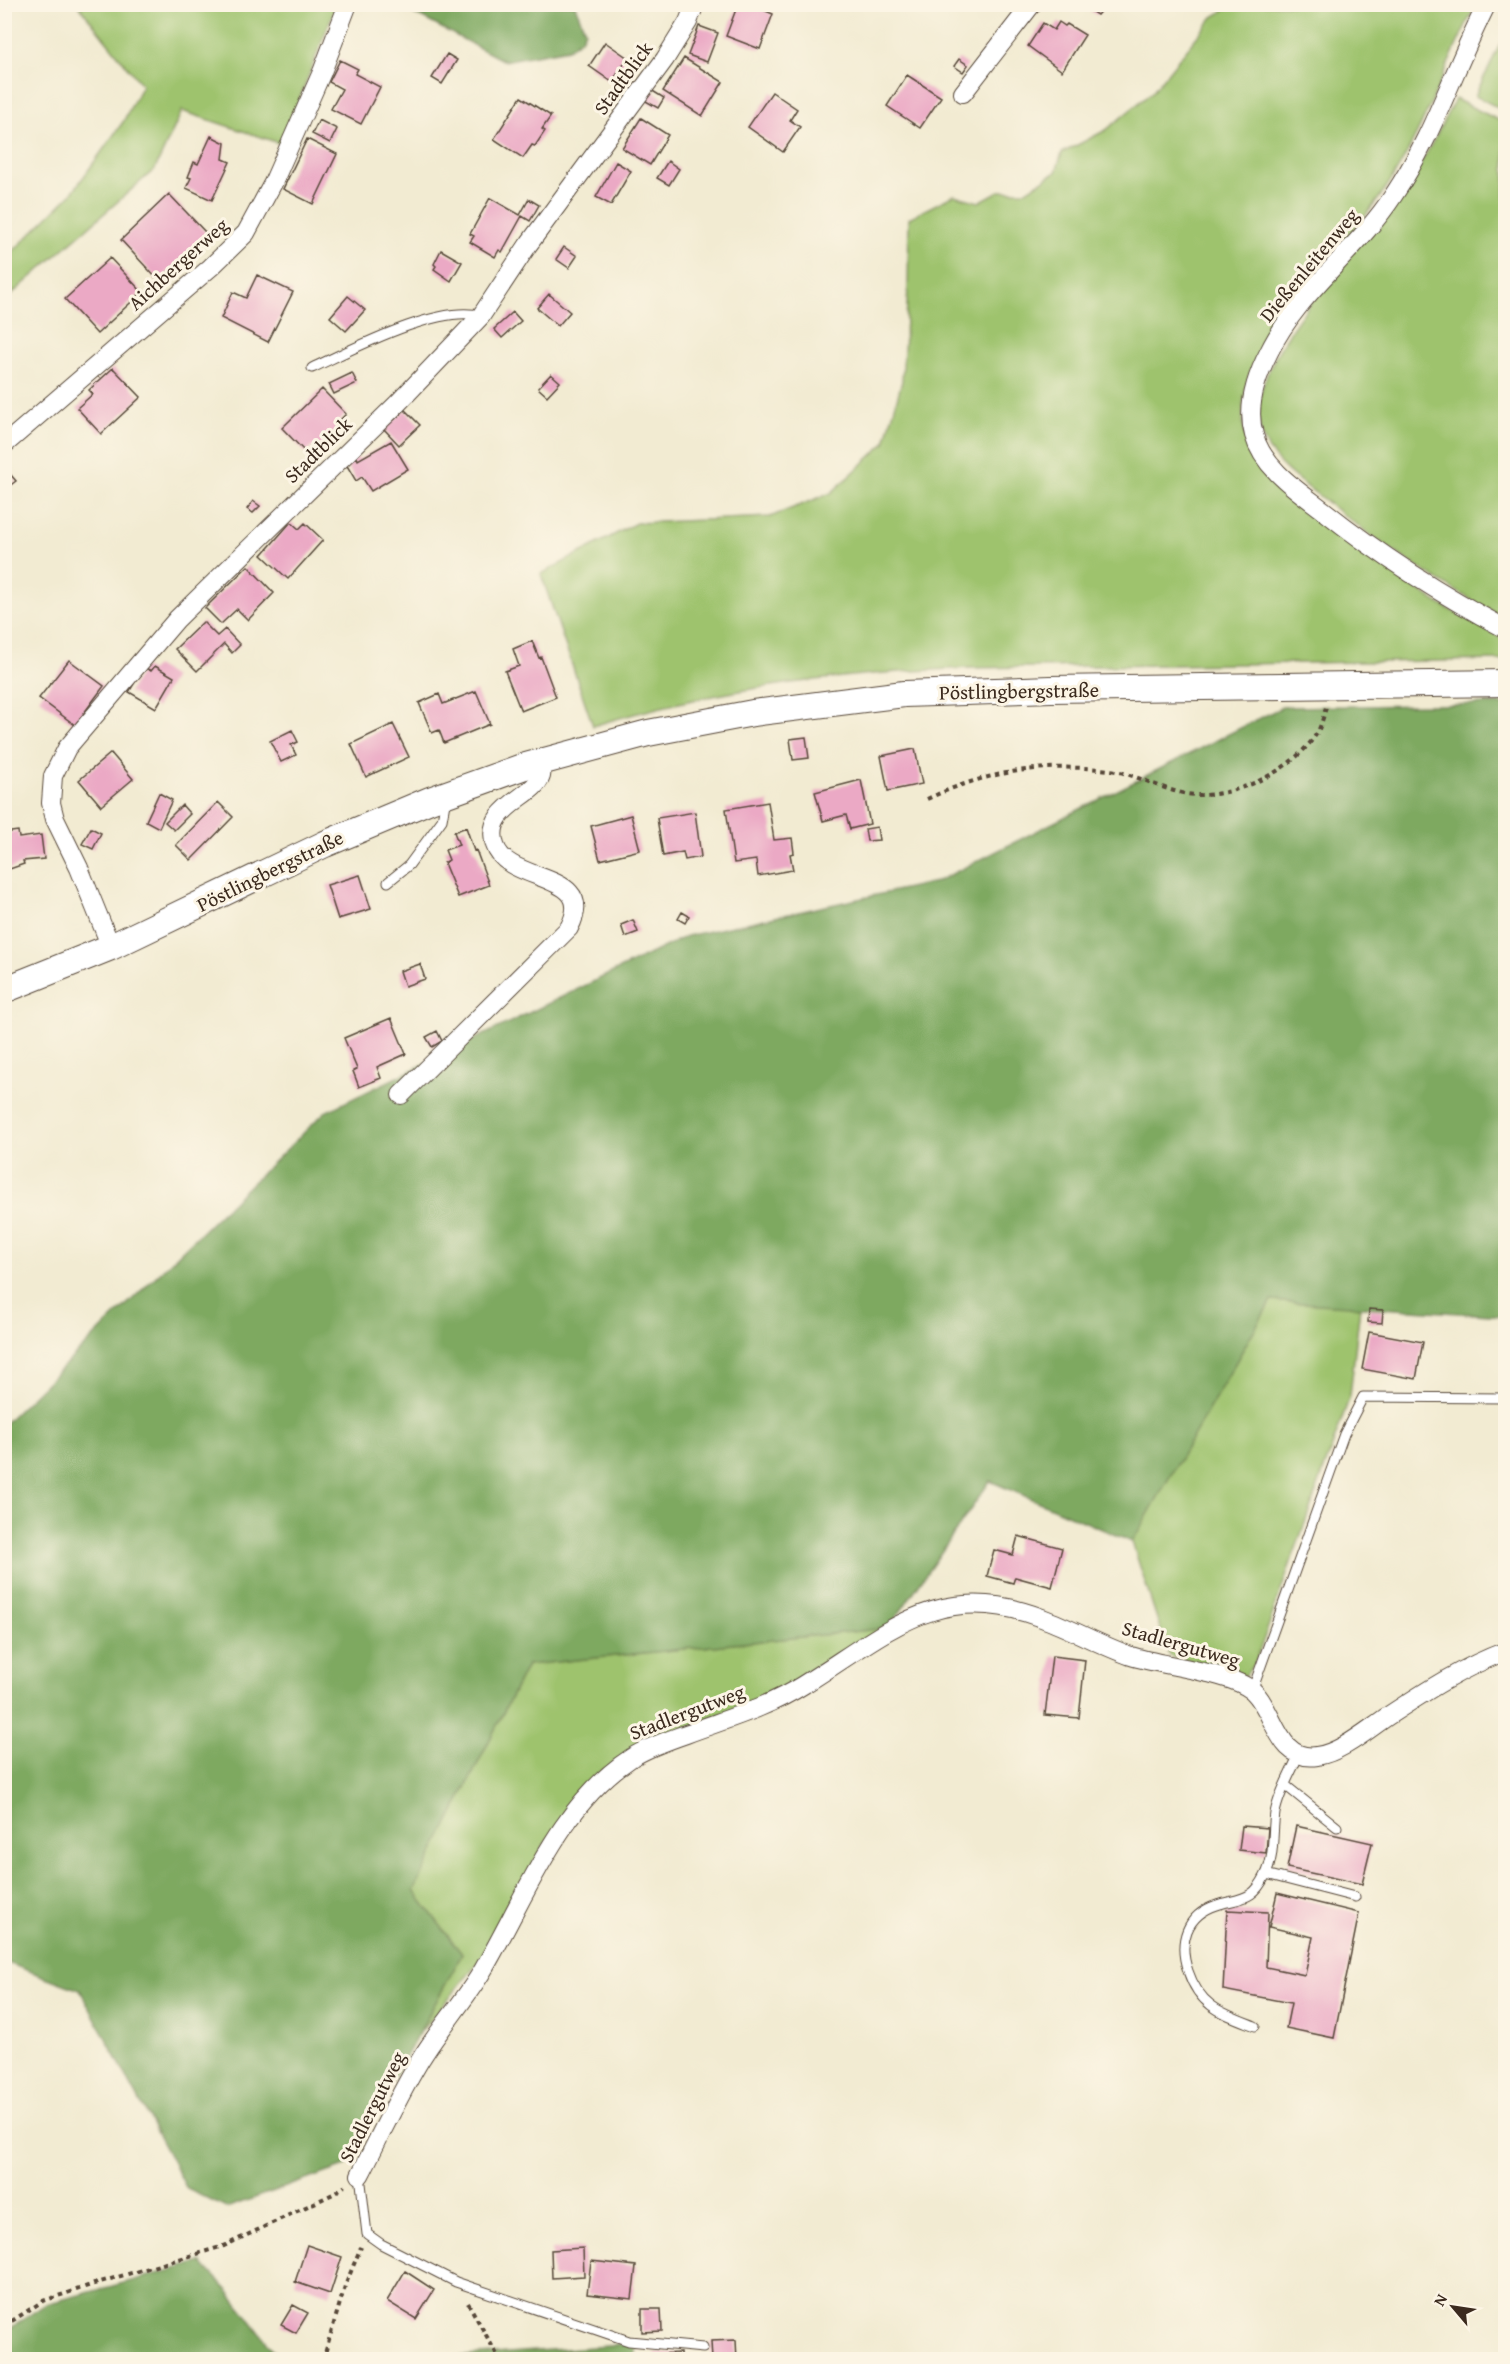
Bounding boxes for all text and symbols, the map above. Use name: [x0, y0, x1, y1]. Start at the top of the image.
street label: Stadtblick: [586, 34, 660, 120]
street label: Dießenleitenweg: [1252, 201, 1365, 328]
street label: Aichbergerweg: [121, 211, 234, 317]
street label: Stadtblick: [277, 409, 359, 489]
street label: Pöstlingbergstraße: [939, 675, 1099, 706]
street label: Pöstlingbergstraße: [192, 822, 348, 919]
street label: Stadlergutweg: [1119, 1613, 1243, 1674]
street label: Stadlergutweg: [625, 1676, 749, 1747]
street label: Stadlergutweg: [331, 2046, 412, 2167]
north arrow: [1423, 2277, 1483, 2337]
text: N: [1427, 2289, 1453, 2310]

